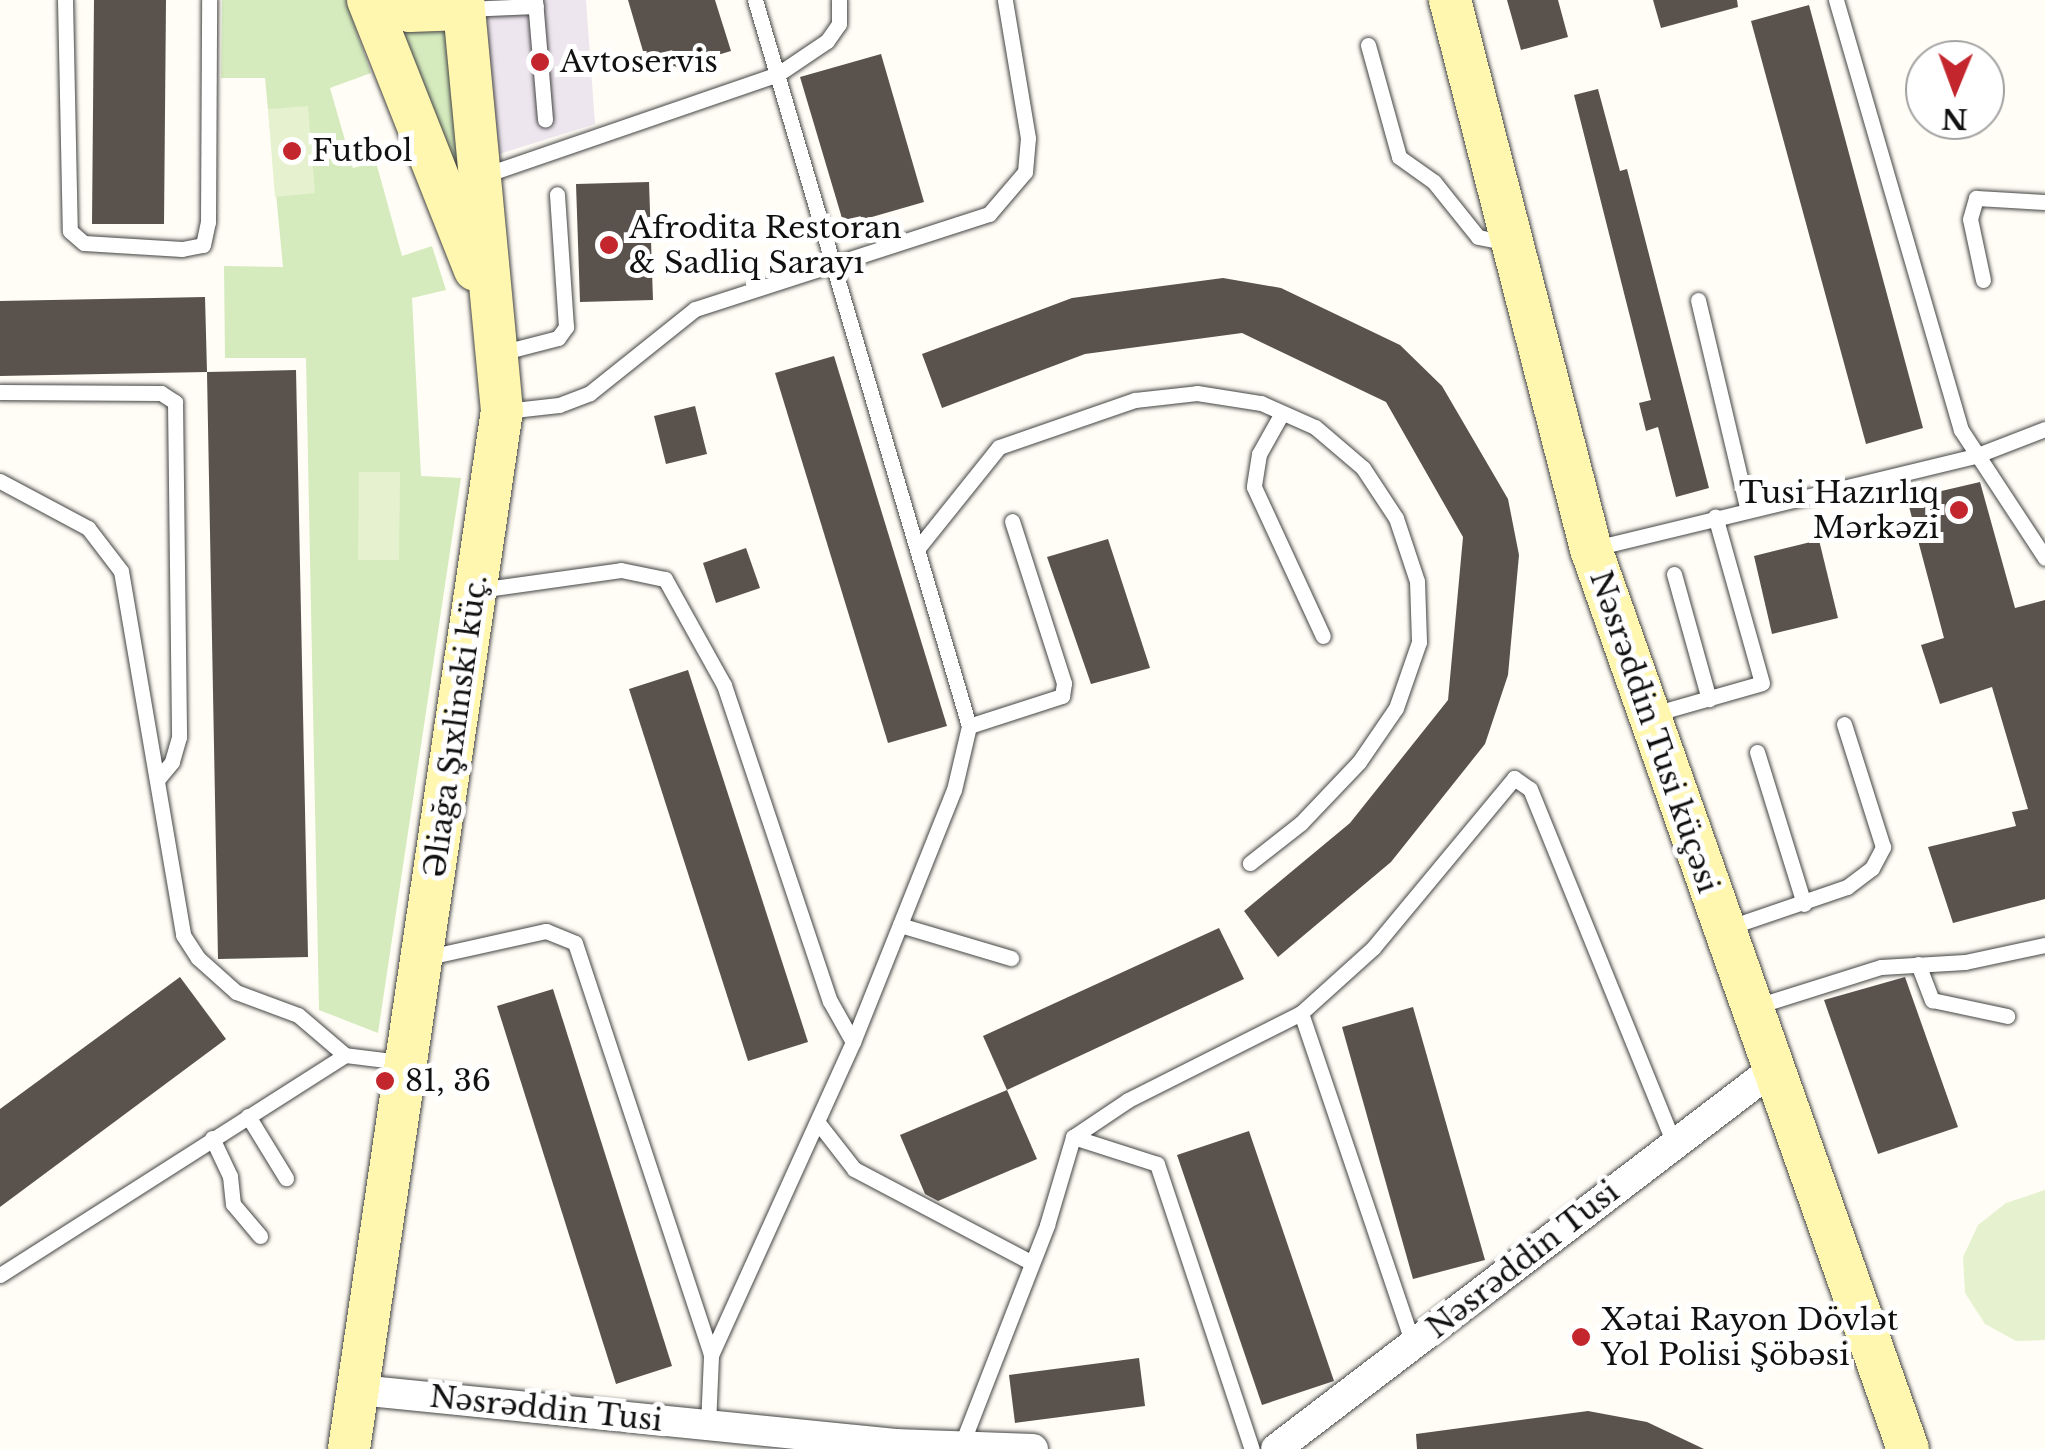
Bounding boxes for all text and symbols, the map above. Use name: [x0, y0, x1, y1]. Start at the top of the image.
north arrow: [1905, 40, 2005, 140]
place label: Avtoservis: [560, 44, 718, 80]
marker: Avtoservis: [529, 51, 551, 73]
text: N: [1941, 101, 1968, 136]
place label: Futbol: [312, 133, 413, 169]
marker: Futbol: [281, 140, 303, 162]
place label: Afrodita Restoran & Sadliq Sarayı: [629, 210, 902, 280]
marker: Afrodita Restoran & Sadliq Sarayı: [598, 234, 620, 256]
place label: Tusi Hazırlıq Mərkəzi: [1739, 475, 1939, 546]
marker: Tusi Hazırlıq Mərkəzi: [1948, 499, 1970, 521]
street label: Nəsrəddin Tusi küçəsi: [1582, 566, 1726, 898]
street label: Əliağa Şıxlinski küç.: [417, 572, 495, 880]
place label: 81, 36: [405, 1063, 491, 1099]
marker: 81, 36: [374, 1070, 396, 1092]
street label: Nəsrəddin Tusi: [1419, 1174, 1627, 1346]
place label: Xətai Rayon Dövlət Yol Polisi Şöbəsi: [1601, 1302, 1898, 1372]
marker: Xətai Rayon Dövlət Yol Polisi Şöbəsi: [1570, 1326, 1592, 1348]
street label: Nəsrəddin Tusi: [427, 1379, 665, 1439]

